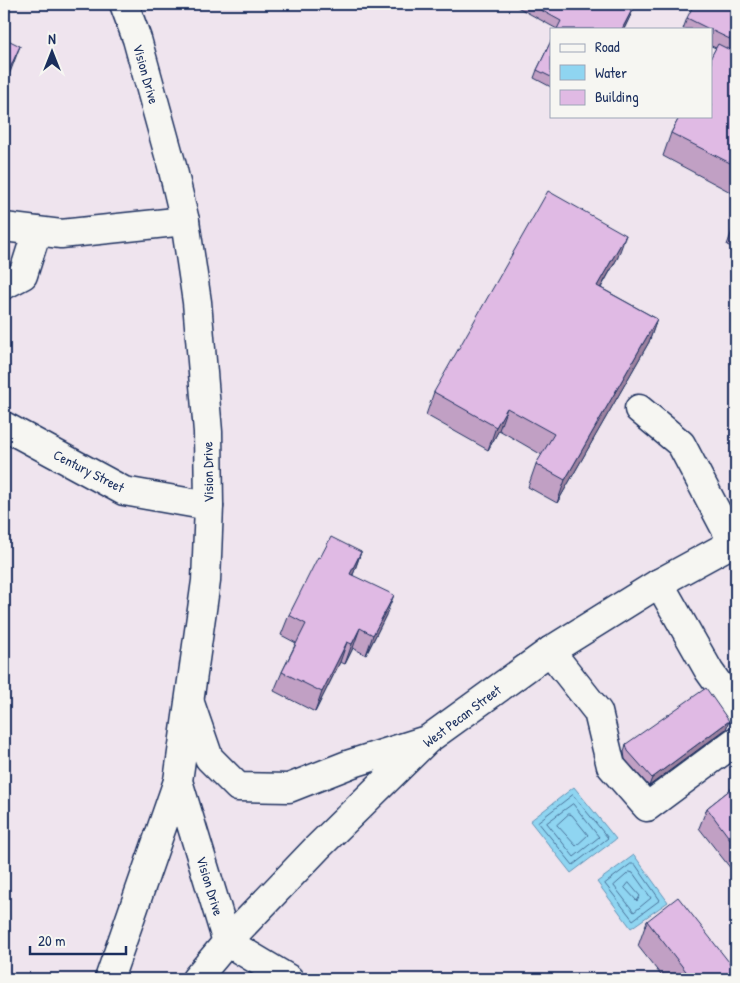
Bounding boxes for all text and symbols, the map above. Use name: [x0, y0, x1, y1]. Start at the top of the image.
north arrow: [28, 28, 78, 78]
legend: [550, 28, 712, 118]
text: N: [48, 29, 56, 48]
text: Road: [595, 36, 620, 57]
street label: Vision Drive: [129, 42, 164, 106]
text: Water: [595, 62, 627, 83]
text: Building: [595, 86, 639, 107]
street label: Vision Drive: [197, 441, 218, 503]
street label: Century Street: [50, 445, 128, 497]
street label: West Pecan Street: [419, 680, 505, 751]
street label: Vision Drive: [192, 854, 229, 918]
scale bar: [30, 923, 126, 955]
text: 20 m: [38, 930, 65, 951]

